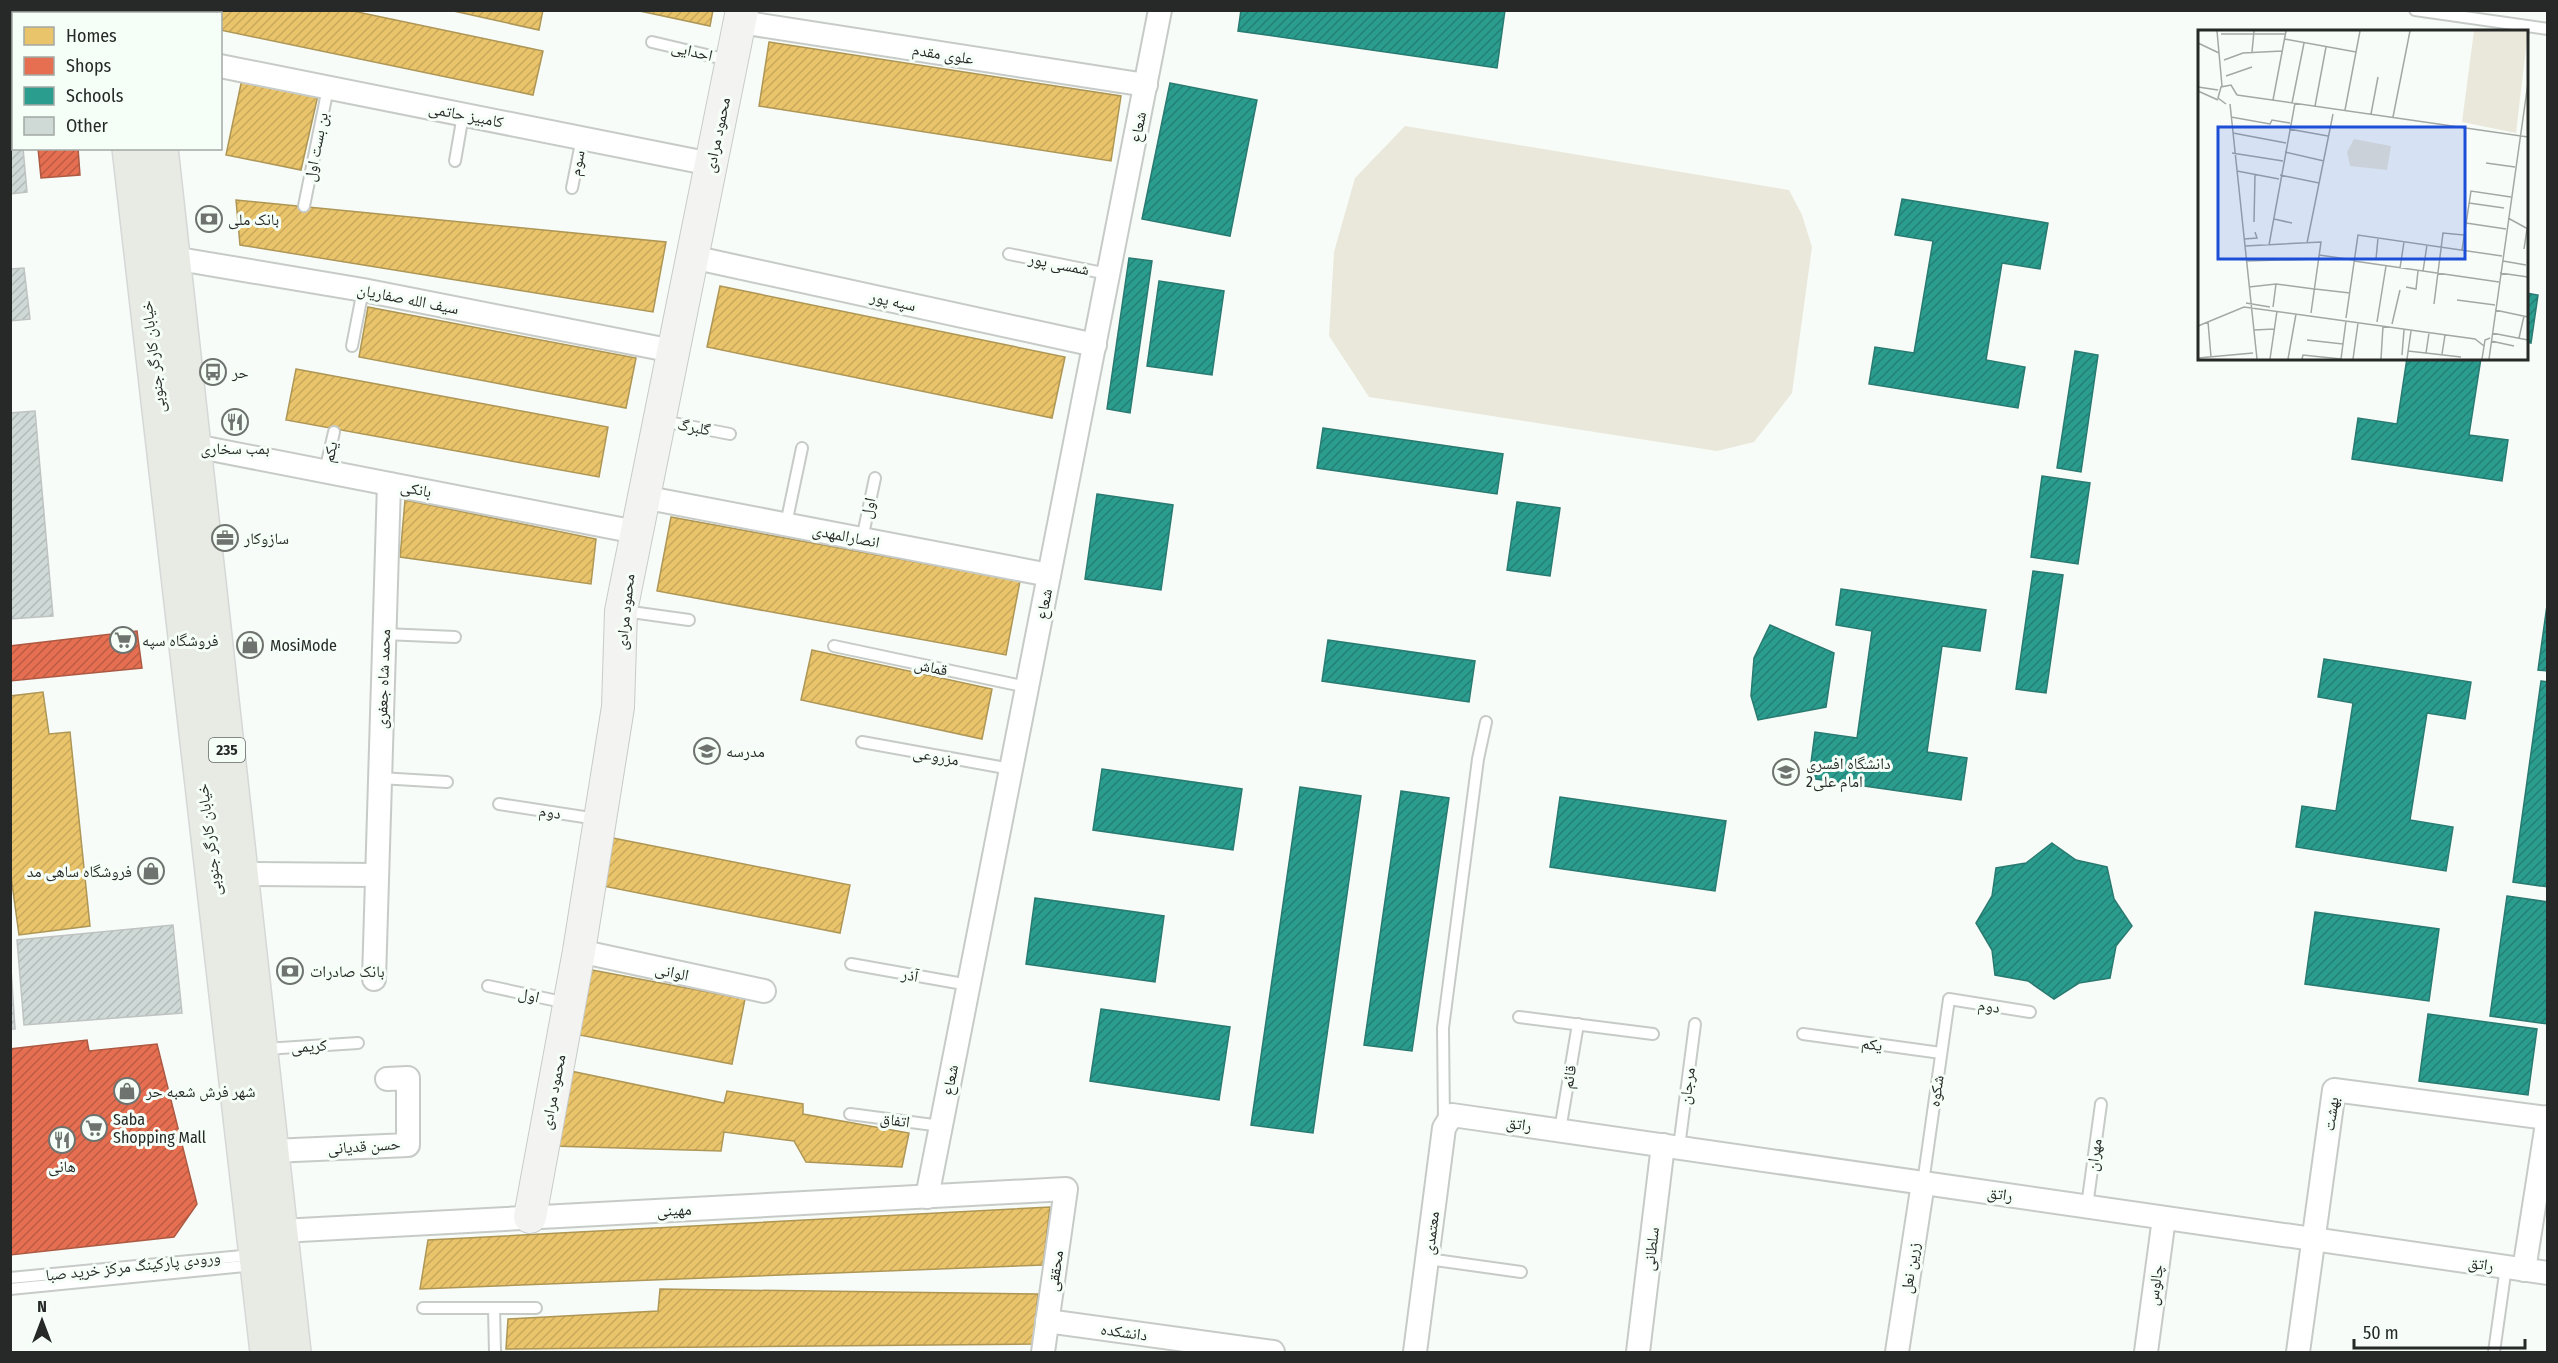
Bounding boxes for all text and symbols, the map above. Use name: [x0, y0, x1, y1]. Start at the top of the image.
legend: [12, 12, 222, 150]
text: Homes: [66, 25, 117, 47]
inset map: [2198, 30, 2528, 360]
street label: احدایی: [669, 37, 715, 66]
street label: علوی مقدم: [911, 40, 975, 69]
text: Shops: [66, 55, 111, 77]
text: Schools: [66, 85, 124, 107]
street label: محمود مرادی: [700, 96, 735, 175]
street label: کامبیز حاتمی: [427, 98, 505, 133]
street label: شعاع: [1126, 110, 1151, 144]
street label: بن بست اول: [300, 111, 333, 183]
text: Other: [66, 115, 109, 137]
street label: سوم: [565, 149, 590, 178]
bank icon: بانک ملی: [194, 204, 224, 234]
place label: بانک ملی: [228, 210, 279, 230]
street label: شمسی پور: [1026, 249, 1091, 280]
street label: سیف الله صفاریان: [355, 280, 460, 319]
street label: سپه پور: [867, 287, 918, 315]
street label: خیابان کارگر جنوبی: [137, 300, 170, 414]
bus stop icon: حر: [198, 357, 228, 387]
place label: حر: [231, 363, 249, 382]
restaurant icon: بمب سخاری: [220, 407, 250, 437]
street label: گلبرگ: [676, 415, 712, 440]
place label: بمب سخاری: [200, 439, 270, 459]
street label: یکم: [318, 440, 342, 465]
street label: بانکی: [399, 477, 433, 502]
street label: اول: [856, 496, 881, 521]
street label: انصارالمهدی: [810, 520, 881, 553]
office icon: سازوکار: [210, 523, 240, 553]
place label: سازوکار: [243, 529, 289, 548]
street label: محمود مرادی: [612, 573, 639, 651]
street label: شعاع: [1032, 587, 1057, 621]
supermarket icon: فروشگاه سپه: [108, 625, 138, 655]
street label: محمد شاه جعفری: [372, 629, 395, 729]
shop icon: MosiMode: [235, 630, 265, 660]
place label: فروشگاه سپه: [142, 631, 218, 650]
place label: MosiMode: [270, 636, 337, 655]
street label: قماش: [912, 654, 949, 681]
school or university icon: مدرسه: [692, 736, 722, 766]
road number: 235: [209, 738, 245, 762]
place label: مدرسه: [726, 742, 765, 761]
street label: مزروعی: [911, 743, 961, 770]
place label: دانشگاه افسری امام علی2: [1806, 754, 1891, 792]
school or university icon: دانشگاه افسری امام علی2: [1771, 757, 1801, 787]
street label: خیابان کارگر جنوبی: [193, 783, 226, 897]
street label: دوم: [538, 801, 562, 824]
shop icon: فروشگاه ساهی مد: [136, 856, 166, 886]
place label: فروشگاه ساهی مد: [27, 862, 132, 882]
bank icon: بانک صادرات: [275, 956, 305, 986]
street label: الوانی: [653, 959, 691, 986]
place label: بانک صادرات: [310, 962, 385, 981]
street label: آذر: [899, 964, 921, 986]
street label: اول: [516, 983, 541, 1008]
street label: دوم: [1977, 995, 2001, 1018]
street label: یکم: [1860, 1033, 1884, 1056]
street label: کریمی: [290, 1035, 328, 1058]
street label: محمود مرادی: [536, 1053, 571, 1132]
street label: شعاع: [938, 1063, 963, 1097]
street label: قائم: [1558, 1064, 1581, 1090]
street label: مرجان: [1675, 1066, 1700, 1106]
street label: شکوه: [1924, 1074, 1948, 1108]
shop icon: شهر فرش شعبه حر: [112, 1076, 142, 1106]
place label: شهر فرش شعبه حر: [145, 1082, 255, 1102]
street label: بهشت: [2319, 1096, 2343, 1132]
street label: اتفاق: [879, 1109, 911, 1132]
place label: Saba Shopping Mall: [113, 1110, 206, 1147]
supermarket icon: Saba Shopping Mall: [79, 1113, 109, 1143]
street label: راتق: [1505, 1113, 1533, 1136]
restaurant icon: هانی: [47, 1125, 77, 1155]
street label: حسن قدیانی: [327, 1134, 401, 1159]
street label: مهران: [2082, 1137, 2107, 1173]
place label: هانی: [48, 1157, 76, 1177]
street label: راتق: [1986, 1183, 2014, 1206]
street label: مهینی: [656, 1200, 692, 1221]
street label: معتمدی: [1419, 1210, 1444, 1256]
street label: سلطانی: [1639, 1226, 1664, 1272]
street label: زرین نعل: [1897, 1241, 1924, 1295]
street label: ورودی پارکینگ مرکز خرید صبا: [45, 1247, 222, 1286]
street label: محققی: [1043, 1249, 1068, 1293]
street label: راتق: [2467, 1253, 2495, 1276]
street label: چالوس: [2143, 1263, 2168, 1307]
north arrow: [12, 1291, 72, 1351]
text: N: [37, 1297, 47, 1316]
scale bar: [2354, 1312, 2525, 1350]
street label: دانشکده: [1099, 1319, 1149, 1345]
text: 50 m: [2363, 1322, 2399, 1344]

